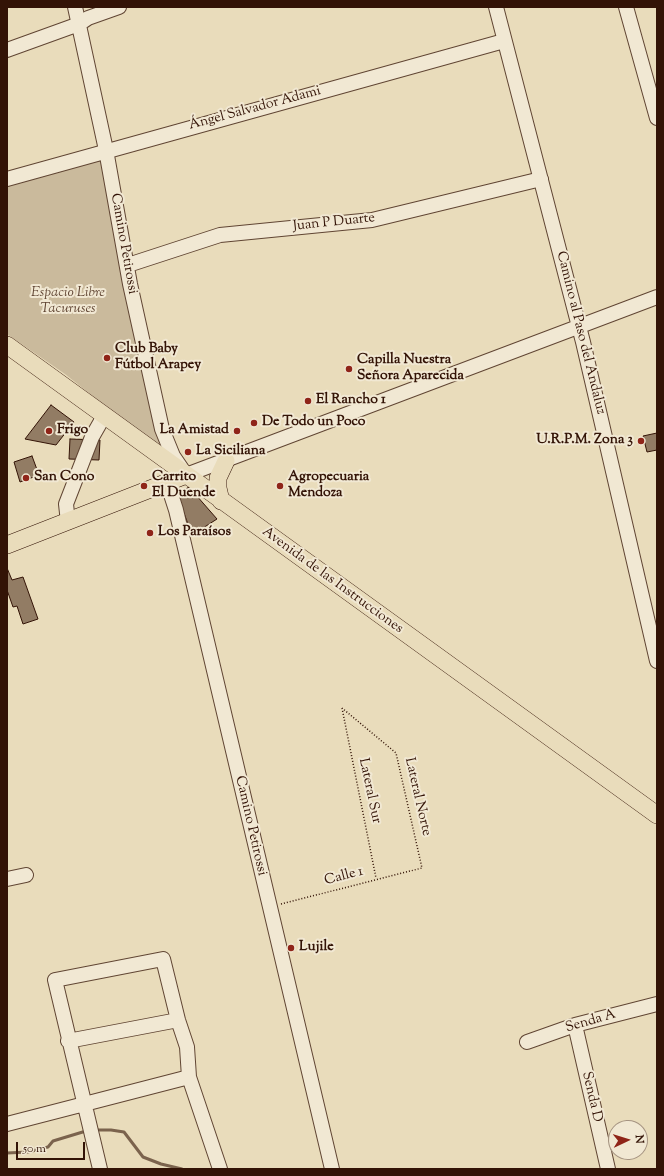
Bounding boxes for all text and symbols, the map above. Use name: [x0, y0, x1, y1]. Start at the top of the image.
street label: Ángel Salvador Adami: [187, 83, 323, 135]
street label: Camino Petirossi: [106, 192, 140, 296]
street label: Juan P Duarte: [292, 210, 376, 236]
street label: Camino al Paso del Andaluz: [552, 250, 608, 416]
park label: Espacio Libre Tacuruses: [31, 286, 105, 318]
place label: Club Baby Fútbol Arapey: [115, 342, 201, 374]
marker: Club Baby Fútbol Arapey: [102, 353, 112, 363]
place label: Capilla Nuestra Señora Aparecida: [357, 353, 464, 386]
marker: Capilla Nuestra Señora Aparecida: [344, 364, 354, 374]
place label: El Rancho 1: [316, 393, 386, 409]
marker: El Rancho 1: [303, 396, 313, 406]
place label: De Todo un Poco: [262, 415, 366, 431]
marker: De Todo un Poco: [249, 418, 259, 428]
place label: Frigo: [57, 423, 88, 439]
place label: La Amistad: [160, 423, 229, 439]
marker: Frigo: [44, 426, 54, 436]
marker: La Amistad: [232, 426, 242, 436]
place label: U.R.P.M. Zona 3: [536, 433, 633, 449]
marker: U.R.P.M. Zona 3: [636, 436, 646, 446]
place label: La Siciliana: [196, 444, 265, 460]
marker: La Siciliana: [183, 447, 193, 457]
place label: San Cono: [34, 470, 94, 486]
place label: Carrito El Duende: [152, 470, 215, 502]
place label: Agropecuaria Mendoza: [288, 470, 369, 502]
marker: San Cono: [21, 473, 31, 483]
marker: Carrito El Duende: [139, 481, 149, 491]
marker: Agropecuaria Mendoza: [275, 481, 285, 491]
street label: Avenida de las Instrucciones: [258, 524, 406, 638]
place label: Los Paraísos: [158, 525, 231, 541]
marker: Los Paraísos: [145, 528, 155, 538]
street label: Lateral Norte: [400, 756, 434, 838]
street label: Lateral Sur: [354, 757, 384, 825]
street label: Camino Petirossi: [230, 774, 270, 878]
street label: Calle 1: [323, 864, 365, 890]
place label: Lujile: [299, 940, 334, 956]
marker: Lujile: [286, 943, 296, 953]
street label: Senda A: [564, 1007, 618, 1037]
street label: Senda D: [577, 1070, 605, 1124]
north arrow: [608, 1120, 648, 1160]
scale bar: [18, 1134, 87, 1160]
text: N: [631, 1134, 647, 1144]
text: 50 m: [23, 1140, 46, 1158]

